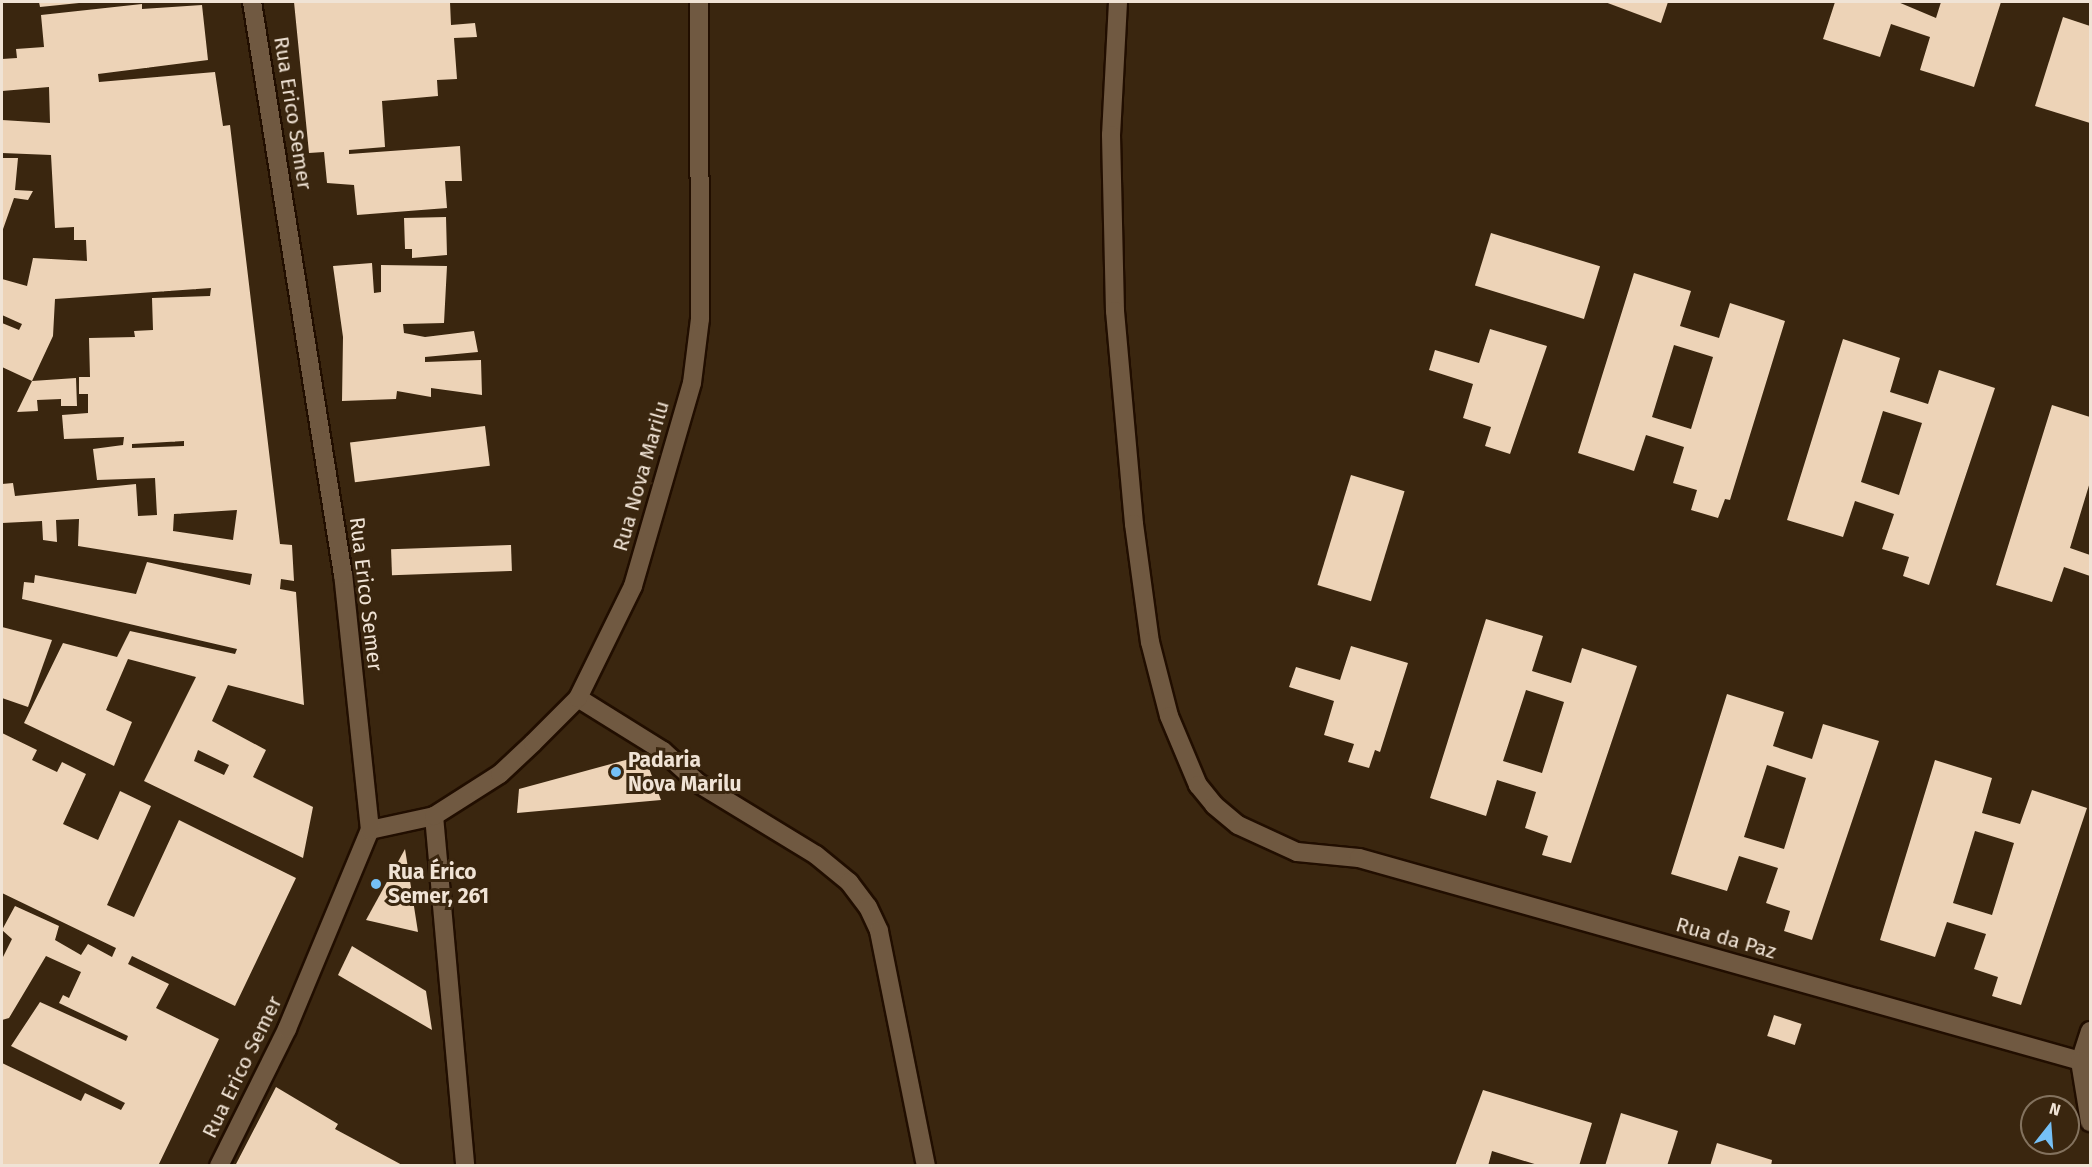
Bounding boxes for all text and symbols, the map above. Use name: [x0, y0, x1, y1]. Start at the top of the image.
street label: Rua Erico Semer: [268, 35, 318, 191]
street label: Rua Nova Marilu: [607, 398, 675, 554]
street label: Rua Erico Semer: [344, 516, 388, 672]
place label: Padaria Nova Marilu: [628, 747, 741, 797]
marker: Padaria Nova Marilu: [609, 765, 623, 779]
place label: Rua Érico Semer, 261: [388, 859, 489, 909]
marker: Rua Érico Semer, 261: [369, 877, 383, 891]
street label: Rua da Paz: [1673, 912, 1779, 964]
street label: Rua Erico Semer: [197, 992, 287, 1142]
north arrow: [2020, 1095, 2080, 1155]
text: N: [2047, 1099, 2063, 1120]

